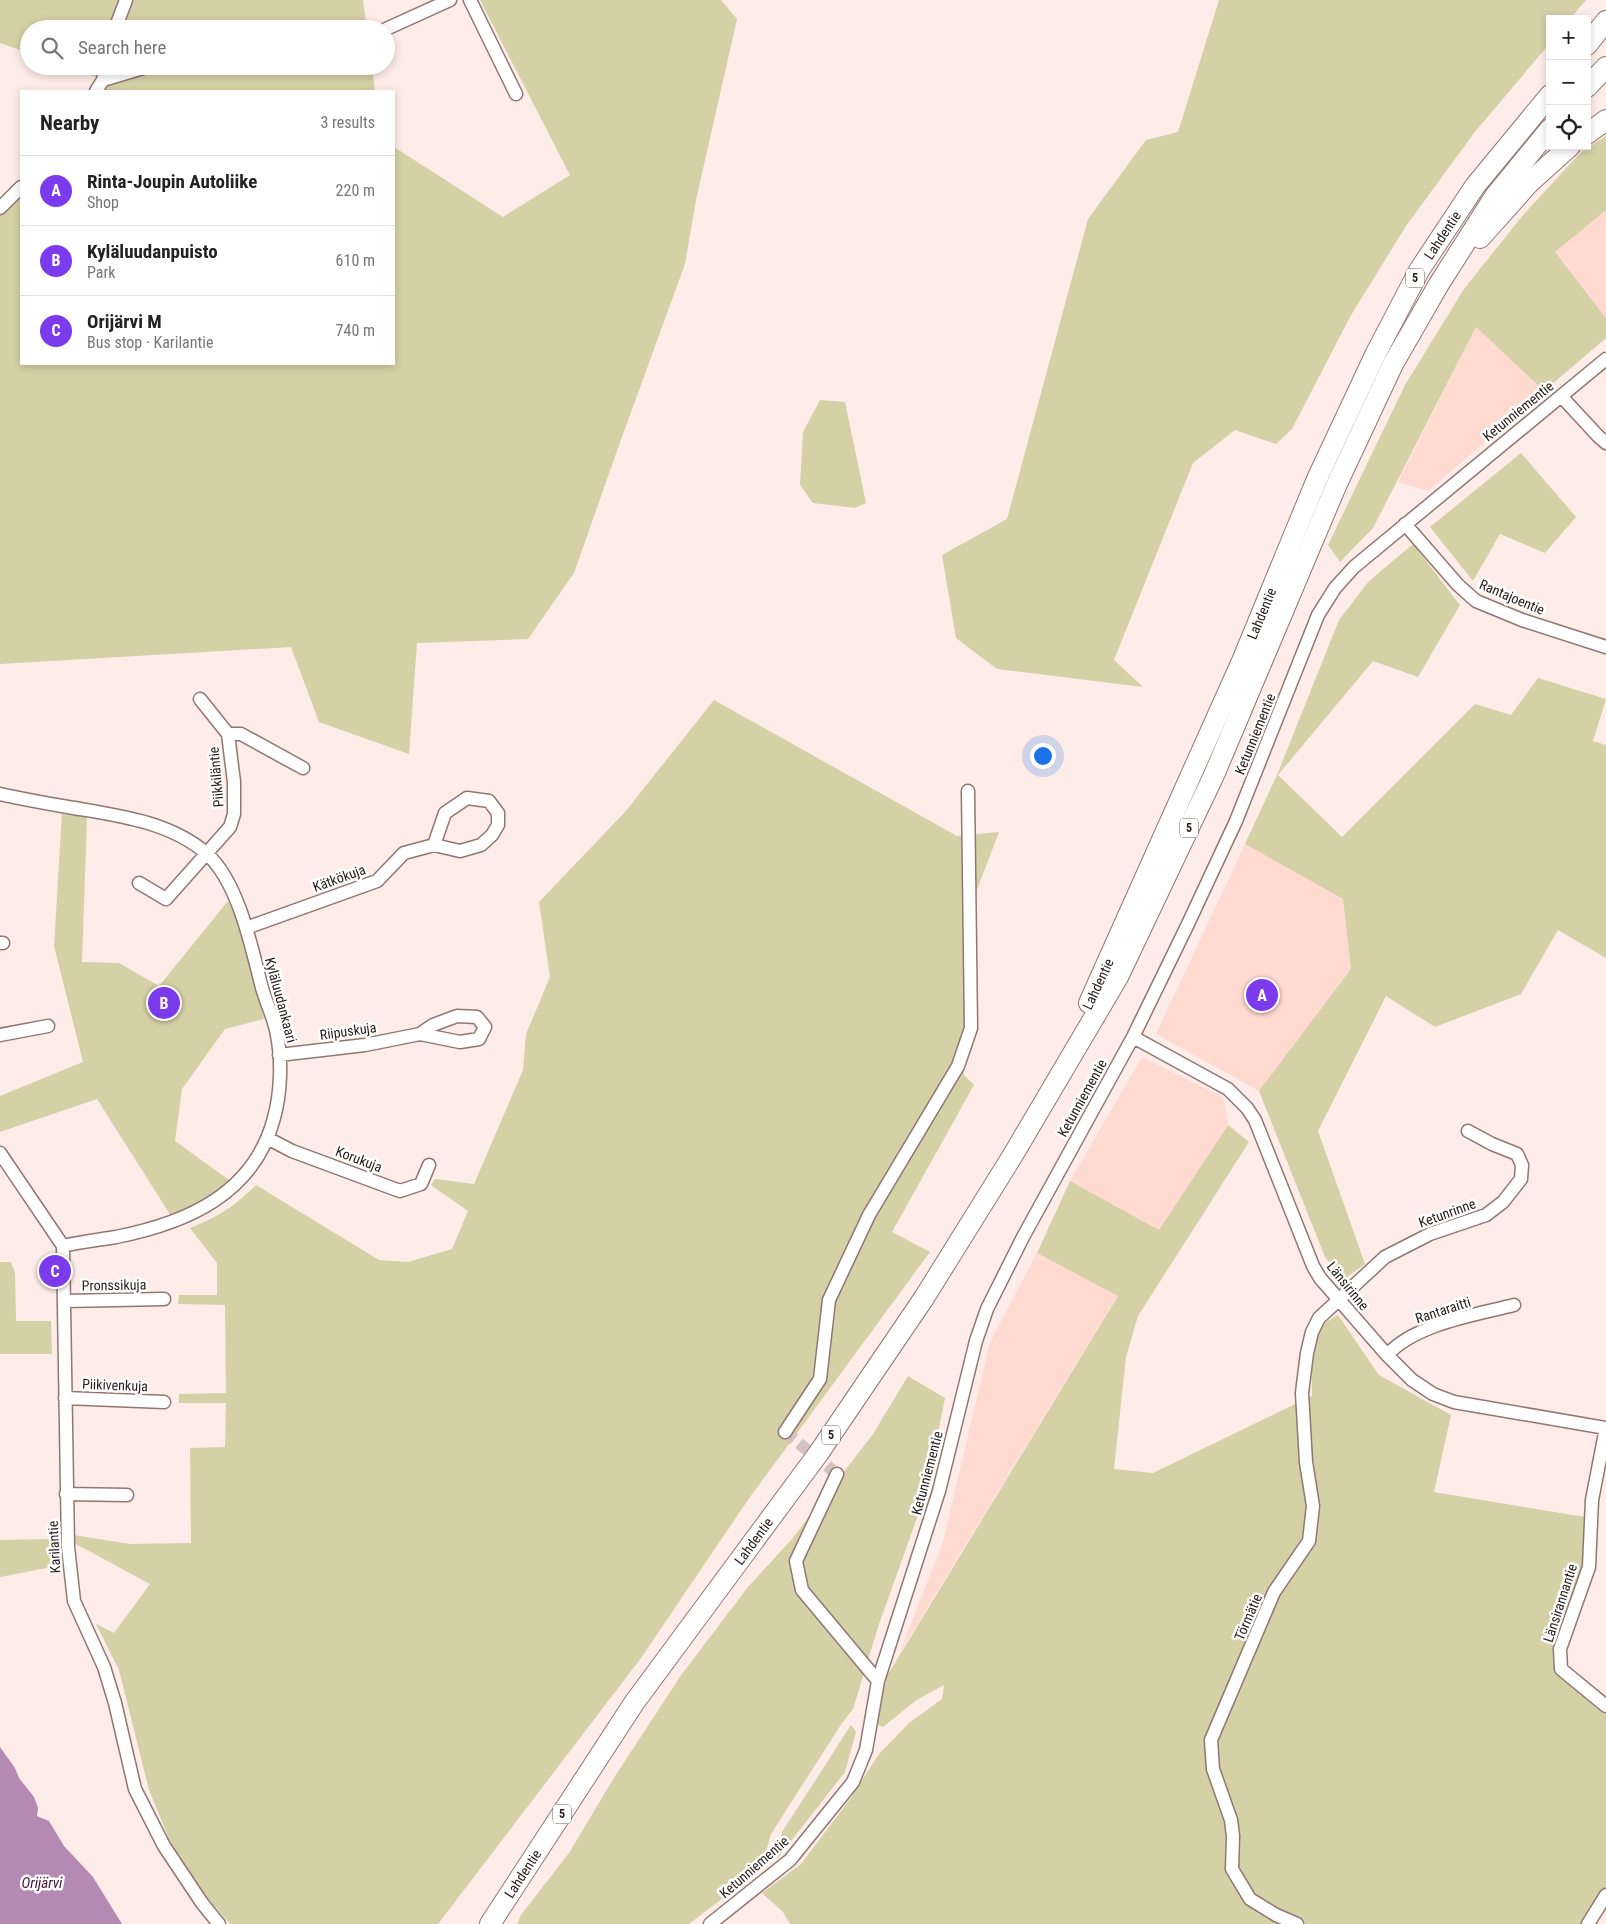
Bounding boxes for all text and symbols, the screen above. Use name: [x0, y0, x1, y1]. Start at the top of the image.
map controls: [1546, 15, 1591, 150]
button: +: [1546, 15, 1591, 60]
search box: [20, 20, 395, 75]
icon: search: [38, 34, 66, 62]
text: Search here: [78, 36, 166, 59]
button: −: [1546, 60, 1591, 105]
button: locate: [1546, 105, 1591, 150]
text: Nearby: [40, 111, 99, 135]
text: 3 results: [320, 113, 375, 132]
text: Rinta-Joupin Autoliike: [87, 170, 257, 193]
text: A: [51, 181, 61, 200]
text: 220 m: [336, 181, 375, 200]
text: Shop: [87, 193, 119, 212]
street label: Lahdentie: [1421, 208, 1464, 262]
text: Kyläluudanpuisto: [87, 240, 218, 263]
text: B: [52, 251, 60, 270]
text: 610 m: [336, 251, 375, 270]
text: Park: [87, 263, 116, 282]
road number: 5: [1406, 268, 1424, 288]
text: Orijärvi M: [87, 310, 162, 333]
text: C: [51, 321, 61, 340]
text: 740 m: [336, 321, 375, 340]
text: Bus stop · Karilantie: [87, 333, 213, 352]
street label: Ketunniementie: [1480, 377, 1557, 444]
street label: Rantajoentie: [1477, 576, 1547, 618]
street label: Lahdentie: [1244, 585, 1279, 642]
street label: Ketunniementie: [1231, 691, 1279, 777]
your location: [1030, 743, 1056, 769]
street label: Piikkiläntie: [205, 746, 227, 808]
road number: 5: [1180, 818, 1198, 838]
street label: Kätkökuja: [311, 861, 367, 895]
street label: Kyläluudankaari: [262, 956, 300, 1044]
street label: Lahdentie: [1079, 956, 1117, 1012]
pin: A: [1246, 976, 1278, 1014]
pin: B: [148, 984, 180, 1022]
street label: Riipuskuja: [319, 1019, 377, 1043]
street label: Ketunniementie: [1054, 1056, 1110, 1140]
street label: Korukuja: [334, 1143, 384, 1175]
street label: Ketunrinne: [1416, 1195, 1478, 1231]
pin: C: [39, 1252, 71, 1290]
street label: Länsirinne: [1324, 1259, 1373, 1314]
street label: Pronssikuja: [82, 1276, 146, 1294]
street label: Rantaraitti: [1413, 1294, 1473, 1326]
street label: Piikivenkuja: [82, 1376, 148, 1394]
road number: 5: [822, 1426, 840, 1444]
street label: Ketunniementie: [908, 1429, 946, 1517]
street label: Lahdentie: [731, 1514, 776, 1568]
street label: Karilantie: [45, 1520, 63, 1574]
street label: Länsirannantie: [1540, 1561, 1580, 1644]
street label: Törmätie: [1231, 1591, 1265, 1643]
road number: 5: [553, 1805, 571, 1824]
street label: Ketunniementie: [716, 1832, 792, 1901]
street label: Lahdentie: [501, 1846, 545, 1901]
water label: Orijärvi: [22, 1874, 63, 1892]

